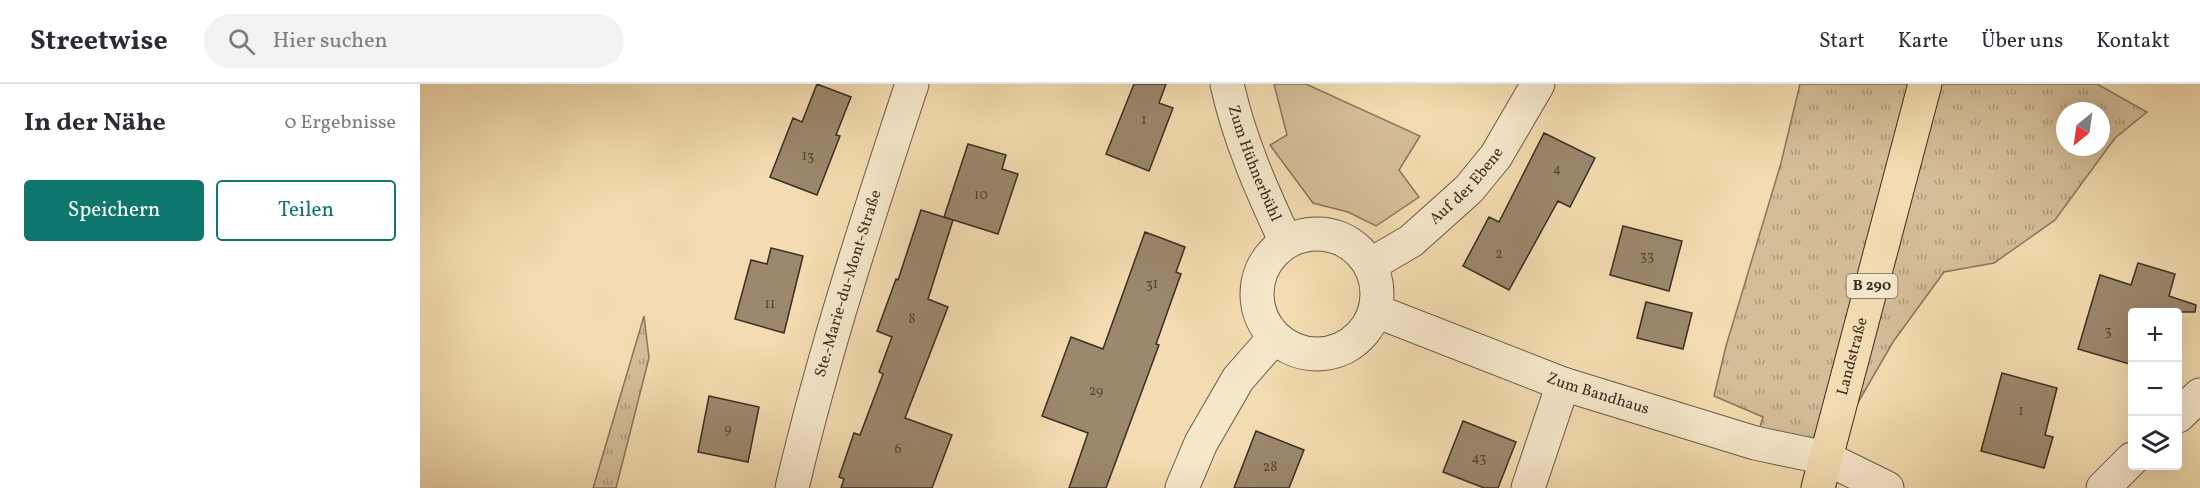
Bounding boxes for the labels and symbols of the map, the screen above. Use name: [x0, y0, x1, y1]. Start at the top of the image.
north arrow: [2056, 102, 2110, 156]
street label: Zum Hühnerbühl: [1222, 103, 1286, 226]
house number: 1: [1141, 111, 1147, 130]
street label: Auf der Ebene: [1425, 144, 1509, 230]
house number: 13: [802, 147, 814, 166]
house number: 4: [1553, 160, 1561, 179]
house number: 10: [974, 186, 988, 205]
street label: Ste.-Marie-du-Mont-Straße: [810, 187, 887, 380]
house number: 2: [1495, 245, 1503, 264]
house number: 33: [1640, 247, 1654, 266]
road number: B 290: [1846, 274, 1898, 298]
house number: 31: [1146, 275, 1158, 294]
house number: 11: [765, 295, 775, 314]
house number: 8: [908, 310, 916, 329]
street label: Landstraße: [1832, 315, 1874, 398]
house number: 3: [2104, 322, 2112, 341]
street label: Zum Bandhaus: [1543, 368, 1652, 421]
house number: 29: [1089, 382, 1103, 401]
house number: 1: [2018, 402, 2024, 421]
house number: 9: [724, 420, 732, 439]
house number: 6: [894, 440, 902, 459]
house number: 43: [1472, 449, 1486, 468]
house number: 28: [1263, 458, 1277, 477]

